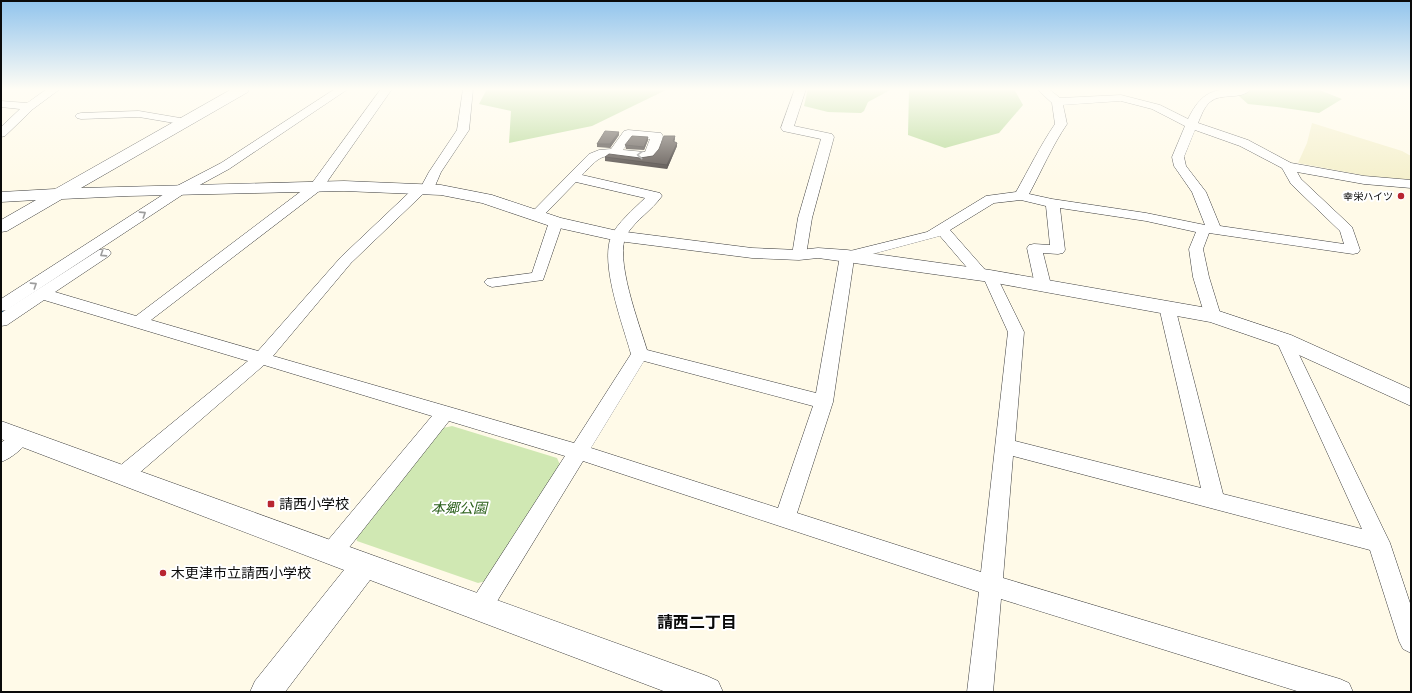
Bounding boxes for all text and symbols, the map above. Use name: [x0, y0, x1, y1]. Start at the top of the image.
one-way arrow: [637, 151, 643, 160]
place label: 幸栄ハイツ: [1343, 191, 1393, 202]
marker: 幸栄ハイツ: [1396, 191, 1406, 201]
one-way arrow: [139, 211, 146, 219]
one-way arrow: [100, 249, 107, 257]
one-way arrow: [30, 282, 37, 289]
place label: 請西小学校: [279, 496, 349, 512]
marker: 請西小学校: [266, 499, 276, 509]
park label: 本郷公園: [431, 500, 489, 516]
place label: 木更津市立請西小学校: [171, 565, 311, 581]
marker: 木更津市立請西小学校: [158, 568, 168, 578]
district label: 請西二丁目: [657, 614, 737, 631]

